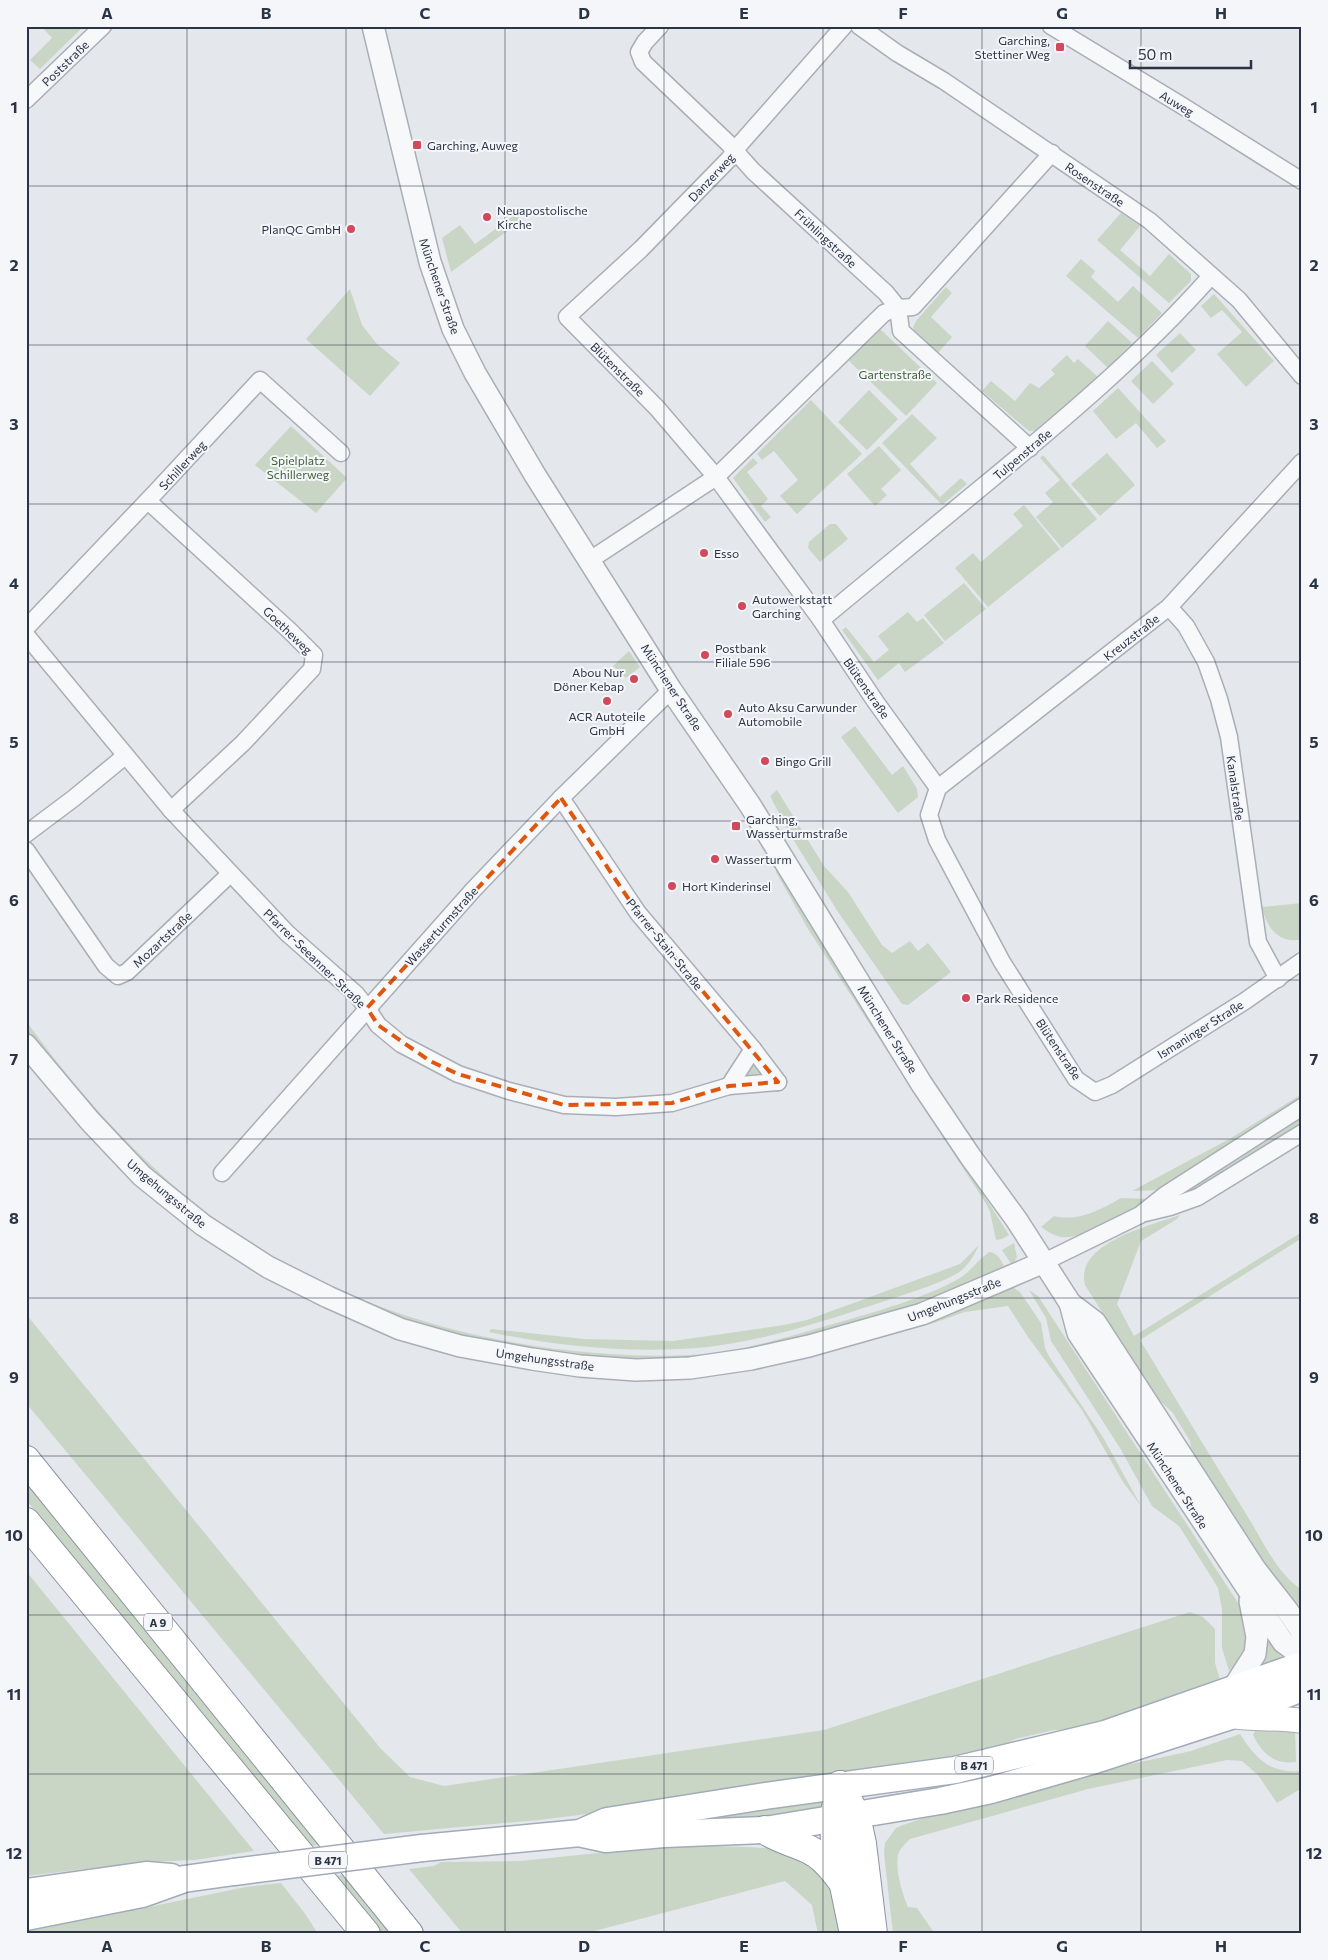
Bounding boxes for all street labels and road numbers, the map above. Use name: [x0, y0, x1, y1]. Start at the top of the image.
street label: Poststraße: [39, 37, 91, 89]
street label: Auweg: [1157, 87, 1197, 119]
street label: Danzerweg: [685, 149, 737, 204]
street label: Rosenstraße: [1063, 159, 1127, 209]
street label: Frühlingstraße: [792, 206, 860, 270]
street label: Münchener Straße: [417, 236, 463, 336]
street label: Blütenstraße: [588, 339, 648, 399]
street label: Tulpenstraße: [990, 426, 1054, 482]
street label: Schillerweg: [156, 437, 209, 493]
street label: Goetheweg: [261, 603, 316, 657]
street label: Kreuzstraße: [1100, 611, 1162, 663]
street label: Münchener Straße: [639, 641, 705, 733]
street label: Blütenstraße: [841, 655, 893, 721]
street label: Kanalstraße: [1225, 755, 1247, 821]
street label: Wasserturmstraße: [402, 884, 480, 968]
street label: Pfarrer-Stain-Straße: [624, 895, 706, 993]
street label: Pfarrer-Seeanner-Straße: [261, 906, 369, 1010]
street label: Mozartstraße: [130, 908, 194, 970]
street label: Münchener Straße: [855, 983, 921, 1075]
street label: Ismaninger Straße: [1154, 997, 1246, 1061]
street label: Blütenstraße: [1034, 1016, 1084, 1082]
street label: Umgehungsstraße: [124, 1156, 210, 1230]
street label: Umgehungsstraße: [905, 1274, 1003, 1324]
street label: Umgehungsstraße: [495, 1345, 595, 1373]
street label: Münchener Straße: [1145, 1439, 1211, 1531]
road number: A 9: [144, 1614, 172, 1630]
road number: B 471: [955, 1756, 993, 1774]
road number: B 471: [309, 1852, 347, 1868]

